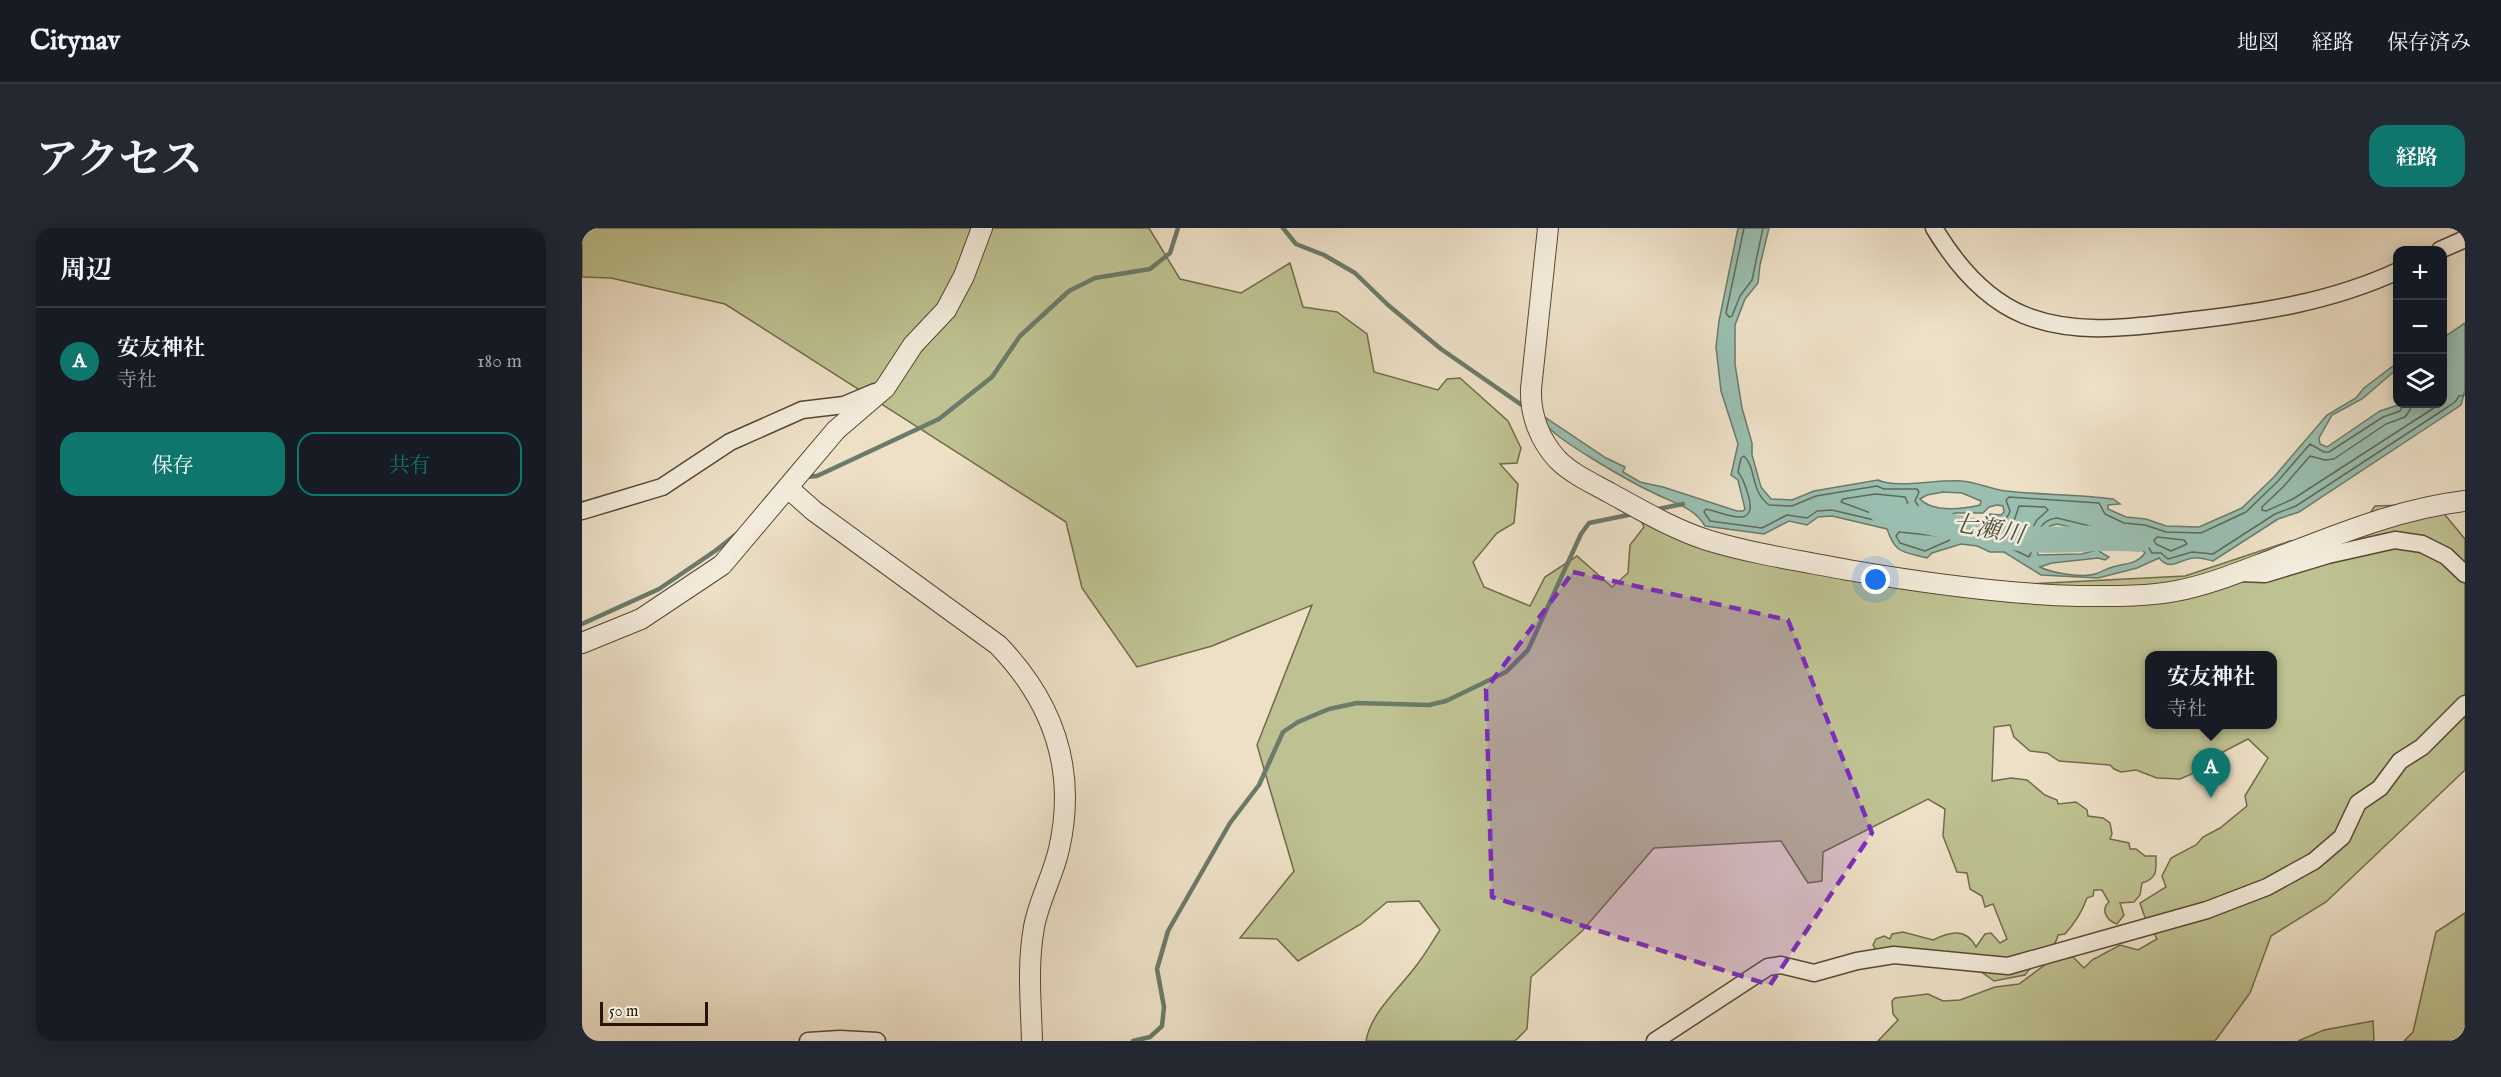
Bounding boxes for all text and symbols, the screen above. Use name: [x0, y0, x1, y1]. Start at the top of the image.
text: Citynav: [30, 24, 120, 59]
text: 地図: [2237, 30, 2279, 57]
text: 経路: [2312, 30, 2354, 57]
text: 保存済み: [2387, 30, 2471, 57]
button: 経路: [2369, 125, 2465, 187]
text: アクセス: [36, 135, 203, 188]
map controls: [2393, 246, 2447, 408]
button: +: [2393, 246, 2447, 300]
text: 周辺: [60, 254, 112, 287]
button: −: [2393, 300, 2447, 354]
text: 安友神社: [117, 335, 205, 363]
text: A: [73, 349, 86, 374]
text: 180 m: [477, 349, 522, 374]
button: layers: [2393, 354, 2447, 408]
text: 寺社: [117, 368, 157, 393]
button: 保存: [60, 432, 285, 496]
button: 共有: [297, 432, 522, 496]
water label: 七瀬川: [1950, 508, 2029, 552]
your location: [1861, 565, 1890, 594]
popup: [2145, 651, 2277, 729]
text: 安友神社: [2167, 664, 2255, 692]
text: 寺社: [2167, 697, 2207, 722]
pin: A: [2192, 748, 2230, 798]
scale bar: [600, 999, 708, 1026]
text: 50 m: [609, 1002, 638, 1022]

